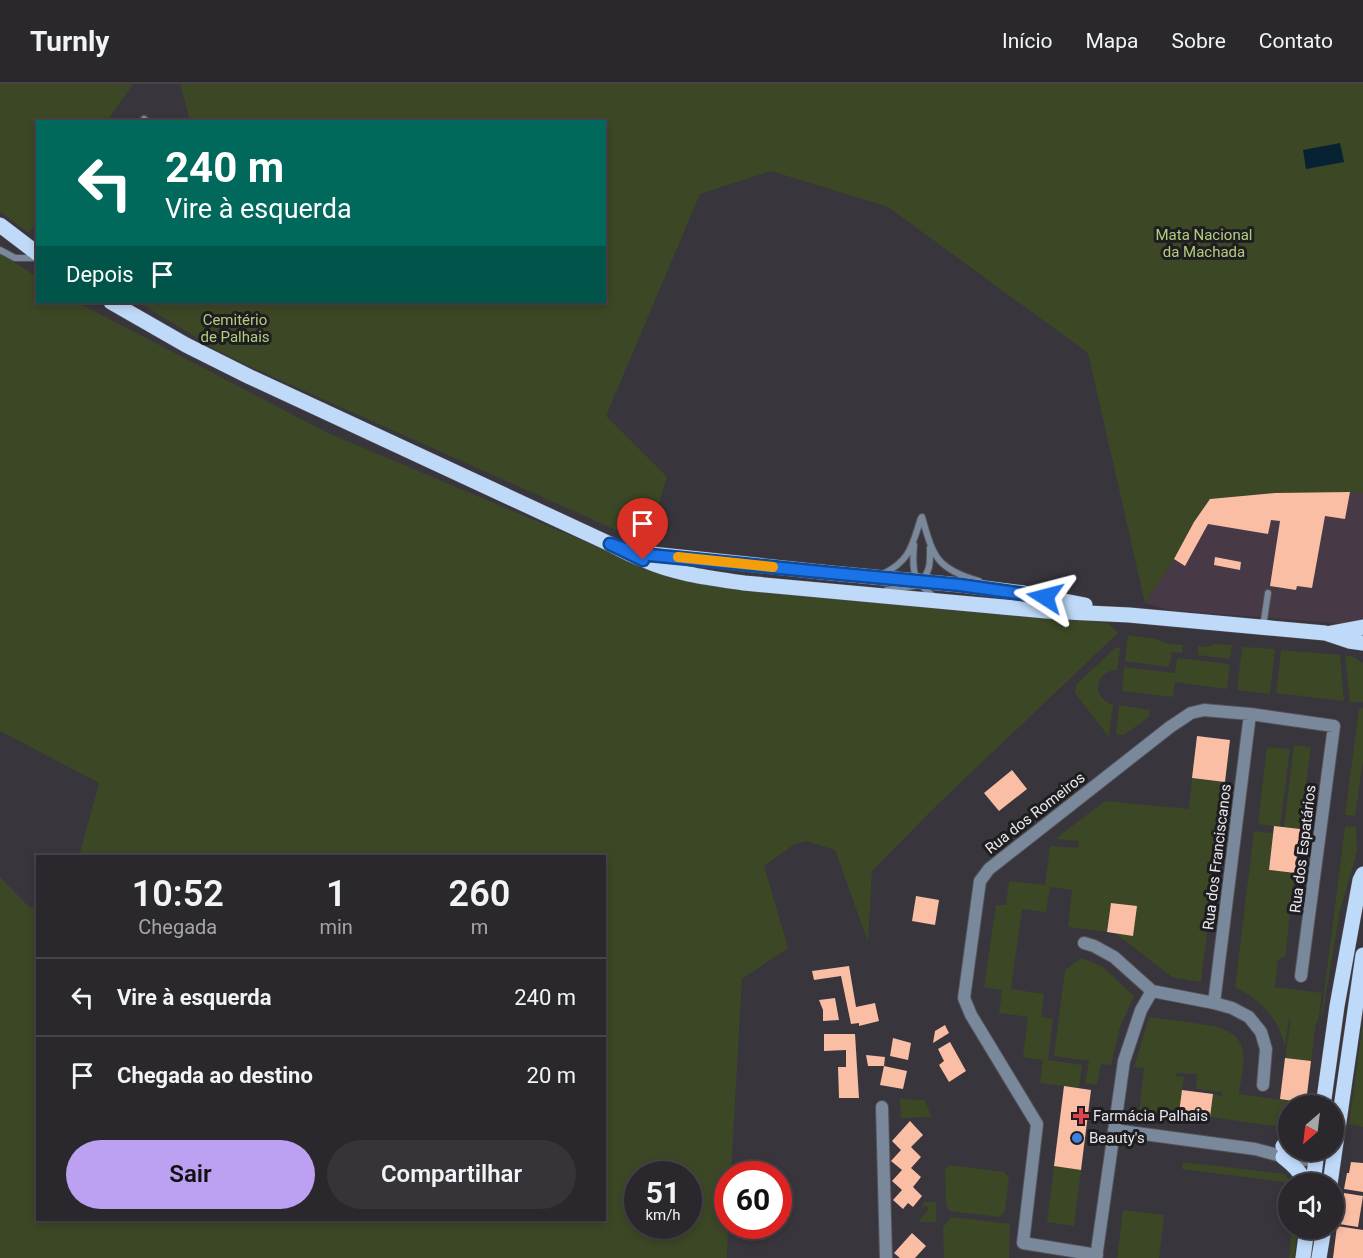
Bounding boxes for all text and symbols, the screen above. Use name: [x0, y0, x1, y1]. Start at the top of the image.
text: Turnly: [30, 25, 109, 58]
text: Início: [1002, 29, 1053, 53]
text: Mapa: [1086, 29, 1139, 53]
text: Sobre: [1172, 29, 1226, 53]
text: Contato: [1259, 29, 1333, 53]
text: 240 m: [165, 143, 284, 192]
icon: left: [66, 144, 144, 222]
text: Vire à esquerda: [165, 193, 352, 225]
park label: Mata Nacional da Machada: [1155, 226, 1253, 261]
icon: arrive: [146, 258, 179, 291]
text: Depois: [66, 262, 134, 287]
park label: Cemitério de Palhais: [200, 311, 270, 346]
pin: [617, 498, 668, 560]
icon: arrive: [626, 507, 659, 540]
position arrow: [1013, 565, 1077, 629]
street label: Rua dos Romeiros: [982, 768, 1088, 858]
street label: Rua dos Franciscanos: [1199, 783, 1235, 931]
street label: Rua dos Espatários: [1286, 784, 1320, 914]
text: 10:52: [132, 873, 224, 915]
text: 1: [326, 873, 346, 915]
text: 260: [449, 873, 510, 915]
text: Chegada: [138, 915, 217, 939]
text: min: [319, 915, 353, 939]
text: m: [471, 915, 488, 939]
icon: left: [66, 981, 99, 1014]
text: Vire à esquerda: [117, 985, 271, 1010]
text: 240 m: [514, 985, 576, 1010]
icon: arrive: [66, 1059, 99, 1092]
text: Chegada ao destino: [117, 1063, 313, 1088]
text: 20 m: [527, 1063, 576, 1088]
north arrow: [1278, 1095, 1344, 1161]
map controls: [1278, 1095, 1344, 1239]
place label: Farmácia Palhais: [1093, 1107, 1208, 1125]
marker: Farmácia Palhais: [1074, 1109, 1088, 1123]
place label: Beauty's: [1089, 1129, 1145, 1147]
marker: Beauty's: [1070, 1131, 1084, 1145]
button: Sair: [66, 1140, 315, 1209]
button: Compartilhar: [327, 1140, 576, 1209]
speed limit sign: 60: [714, 1161, 792, 1239]
button: sound: [1278, 1173, 1344, 1239]
text: 51: [646, 1175, 680, 1210]
text: km/h: [645, 1206, 681, 1224]

